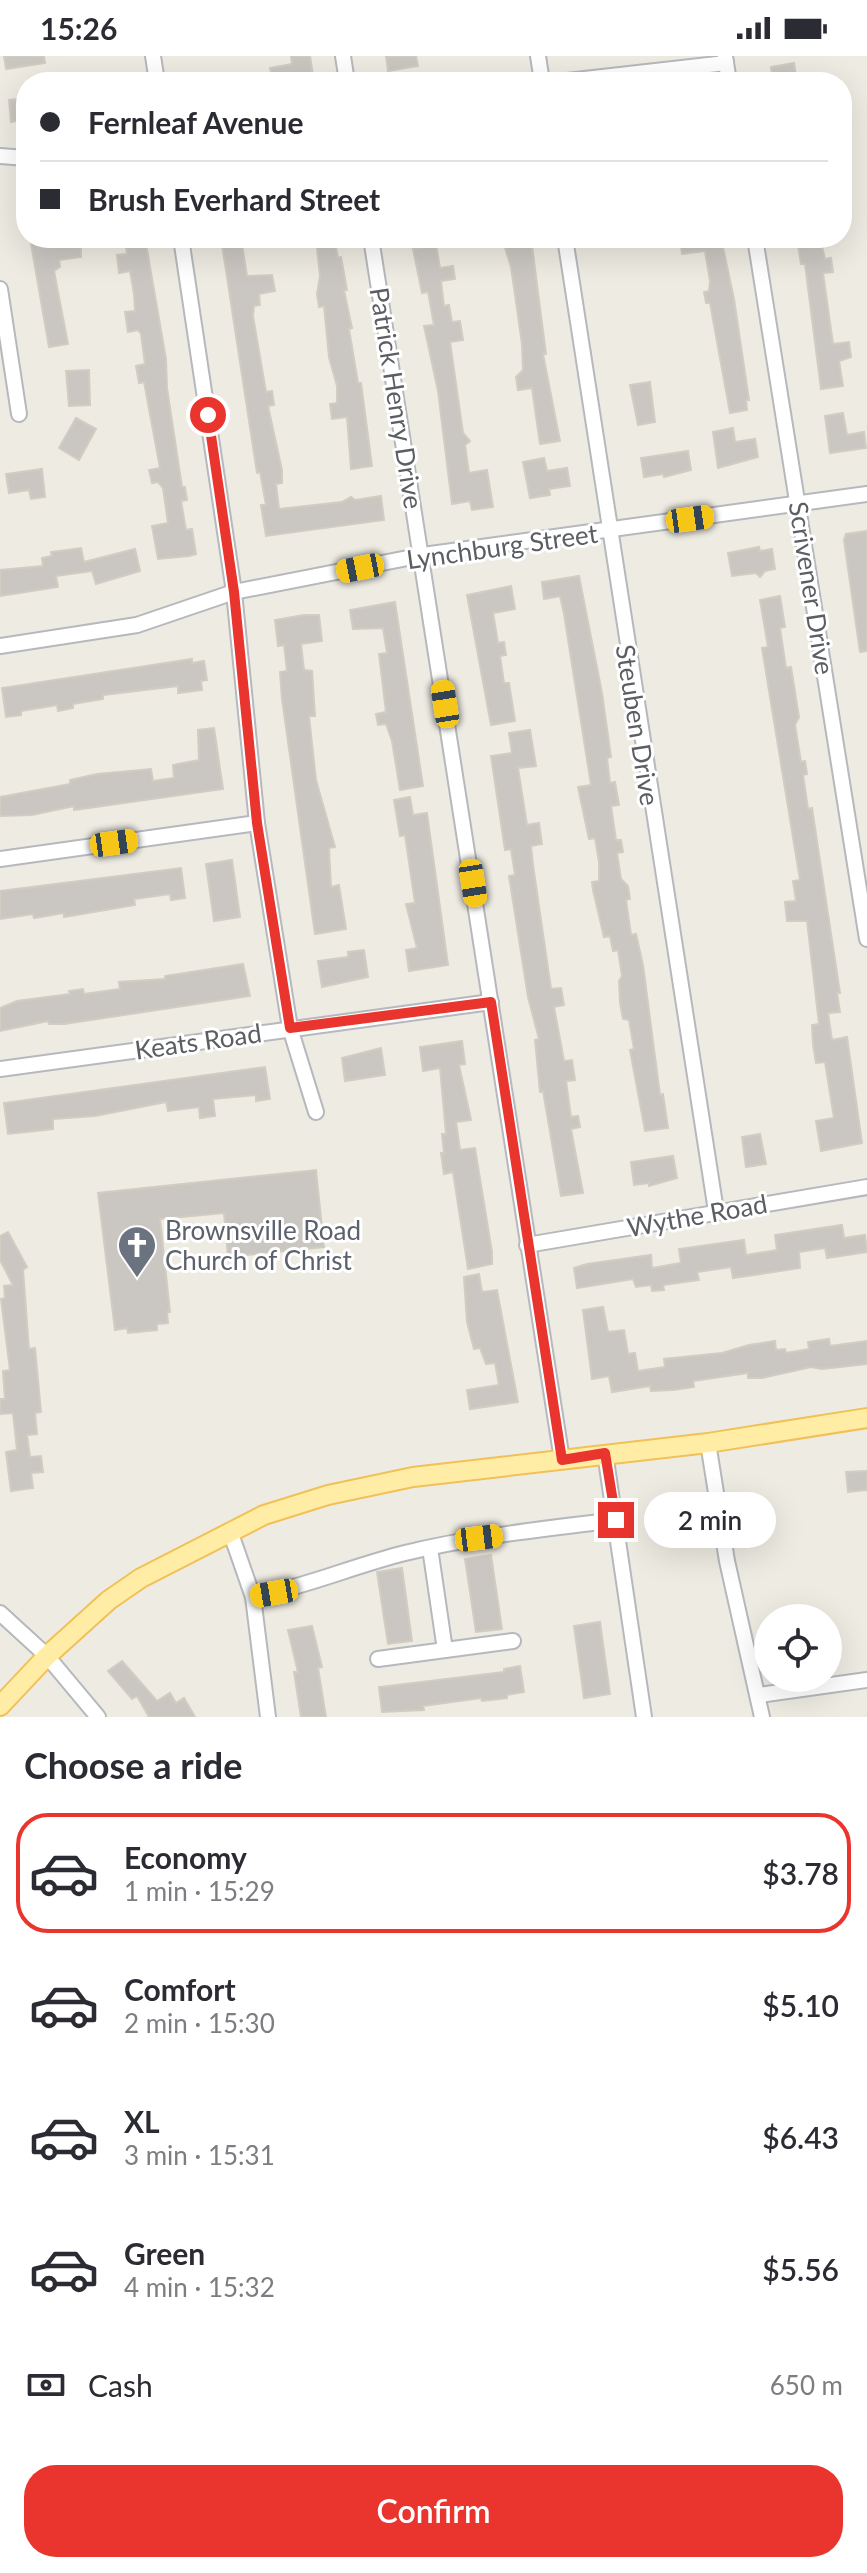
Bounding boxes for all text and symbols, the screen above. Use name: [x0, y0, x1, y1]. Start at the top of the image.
text: 15:26: [40, 10, 117, 46]
text: Fernleaf Avenue: [88, 104, 303, 140]
text: Brush Everhard Street: [88, 181, 380, 217]
street label: Patrick Henry Drive: [364, 285, 430, 511]
route start: [190, 397, 226, 433]
street label: Scrivener Drive: [783, 499, 841, 677]
car: [665, 504, 715, 534]
street label: Lynchburg Street: [404, 517, 600, 575]
car: [334, 552, 386, 584]
street label: Steuben Drive: [609, 642, 667, 808]
car: [429, 678, 461, 730]
car: [89, 828, 139, 858]
car: [457, 857, 489, 909]
street label: Keats Road: [133, 1016, 263, 1066]
street label: Wythe Road: [624, 1187, 770, 1243]
place label: Brownsville Road Church of Christ: [165, 1214, 361, 1276]
church icon: Brownsville Road Church of Christ: [116, 1224, 158, 1279]
callout: 2 min: [644, 1492, 776, 1548]
route end: [598, 1502, 634, 1538]
text: 2 min: [678, 1504, 742, 1536]
car: [454, 1523, 504, 1553]
car: [248, 1577, 300, 1609]
map controls: [754, 1604, 842, 1692]
button: locate: [754, 1604, 842, 1692]
text: Choose a ride: [24, 1743, 243, 1787]
icon: car: [28, 1837, 100, 1909]
text: Economy: [124, 1839, 247, 1875]
text: $3.78: [762, 1855, 839, 1891]
text: 1 min · 15:29: [124, 1875, 275, 1907]
icon: car: [28, 1969, 100, 2041]
text: Comfort: [124, 1971, 236, 2007]
text: $5.10: [762, 1987, 839, 2023]
text: 2 min · 15:30: [124, 2007, 275, 2039]
icon: car: [28, 2101, 100, 2173]
text: XL: [124, 2103, 160, 2139]
text: $6.43: [762, 2119, 839, 2155]
text: 3 min · 15:31: [124, 2139, 275, 2171]
icon: car: [28, 2233, 100, 2305]
text: Green: [124, 2235, 205, 2271]
text: $5.56: [762, 2251, 839, 2287]
text: 4 min · 15:32: [124, 2271, 275, 2303]
icon: cash: [24, 2363, 68, 2407]
text: Cash: [88, 2367, 153, 2403]
text: 650 m: [770, 2369, 843, 2401]
button: Confirm: [24, 2465, 843, 2557]

